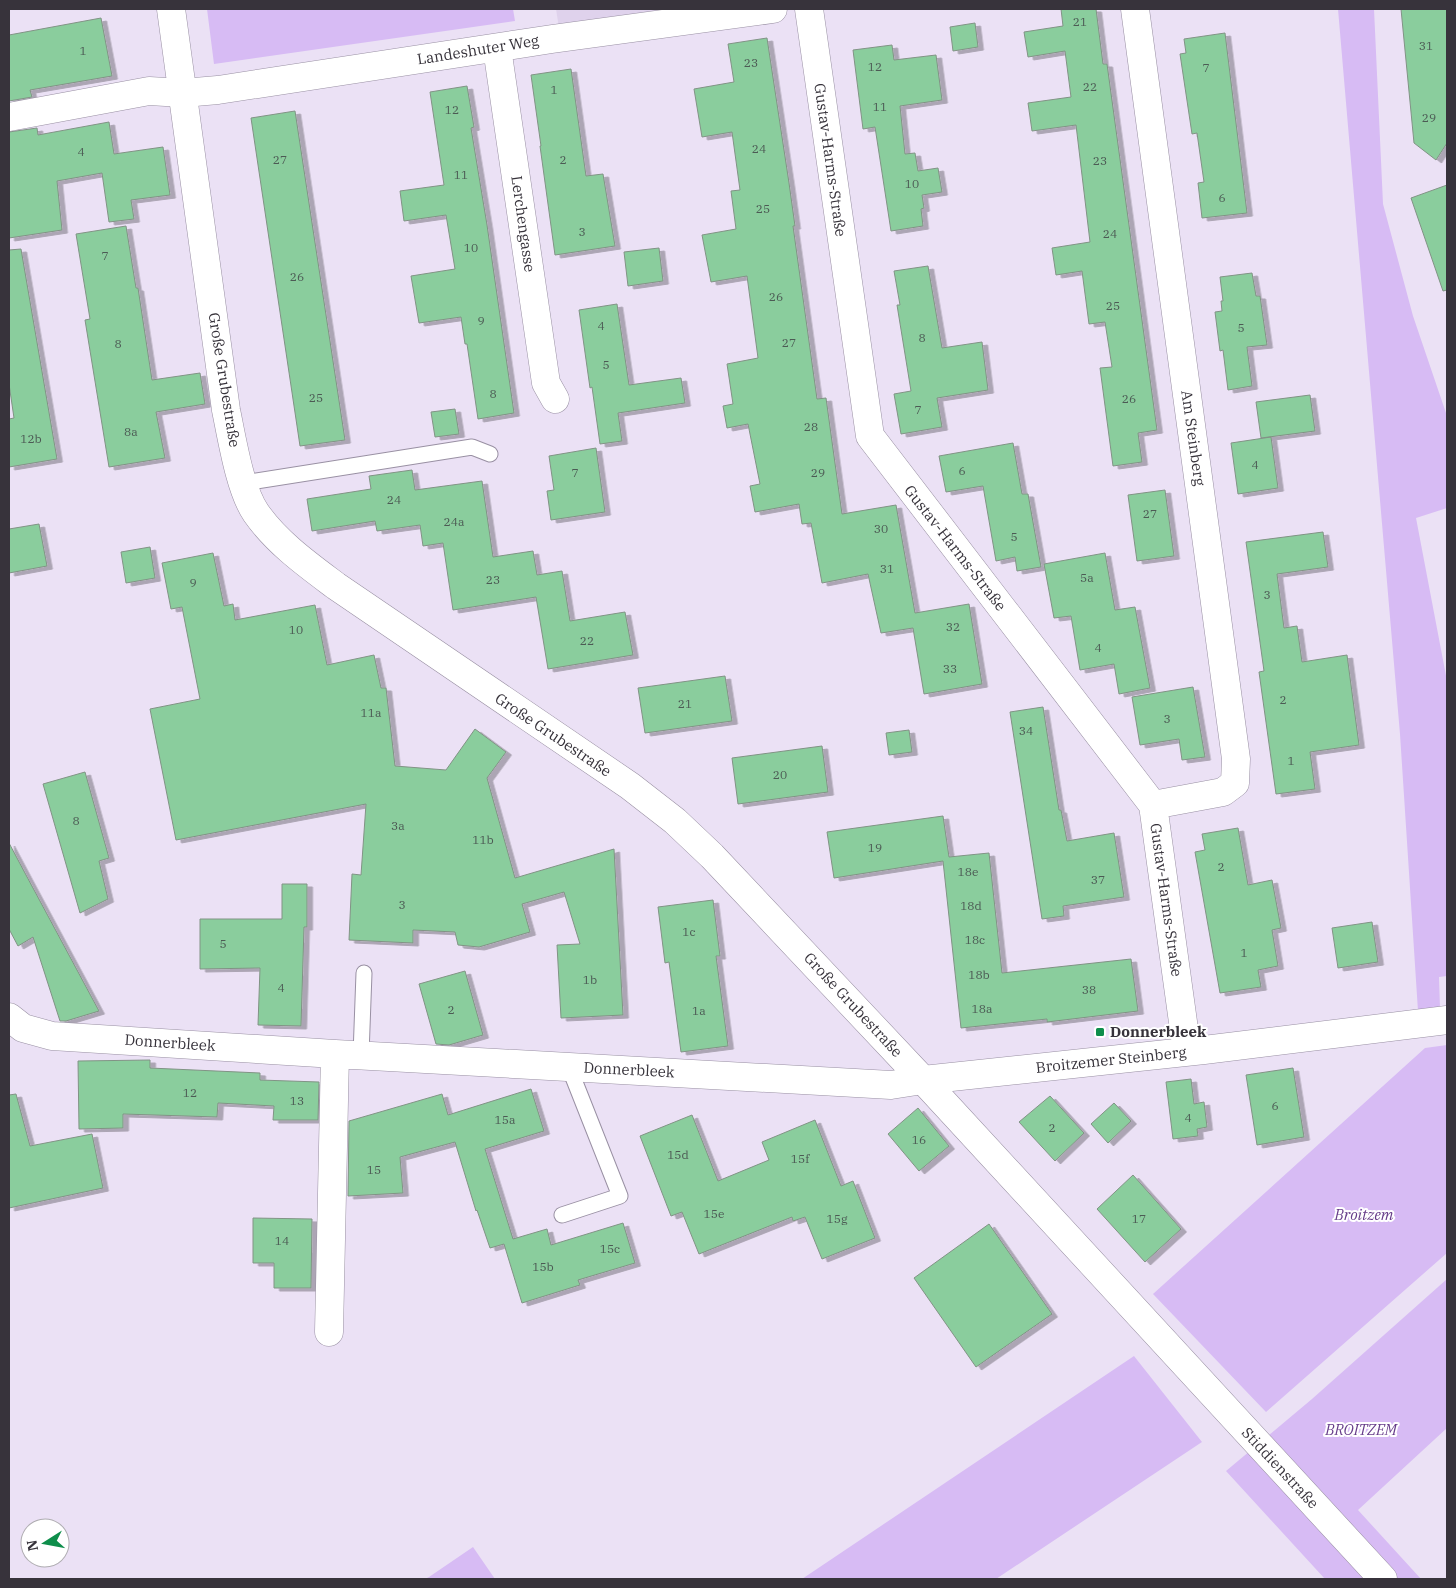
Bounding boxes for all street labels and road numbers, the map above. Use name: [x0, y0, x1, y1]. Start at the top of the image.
street label: Landeshuter Weg: [416, 30, 540, 69]
street label: Gustav-Harms-Straße: [810, 82, 851, 238]
street label: Lerchengasse: [507, 174, 540, 273]
street label: Große Grubestraße: [204, 311, 245, 449]
street label: Am Steinberg: [1177, 389, 1210, 487]
street label: Gustav-Harms-Straße: [900, 481, 1010, 614]
street label: Große Grubestraße: [491, 689, 615, 781]
street label: Gustav-Harms-Straße: [1146, 822, 1187, 978]
street label: Große Grubestraße: [800, 948, 907, 1061]
street label: Donnerbleek: [124, 1030, 216, 1055]
street label: Broitzemer Steinberg: [1035, 1042, 1187, 1077]
street label: Donnerbleek: [583, 1058, 675, 1081]
street label: Stiddienstraße: [1238, 1423, 1323, 1512]

